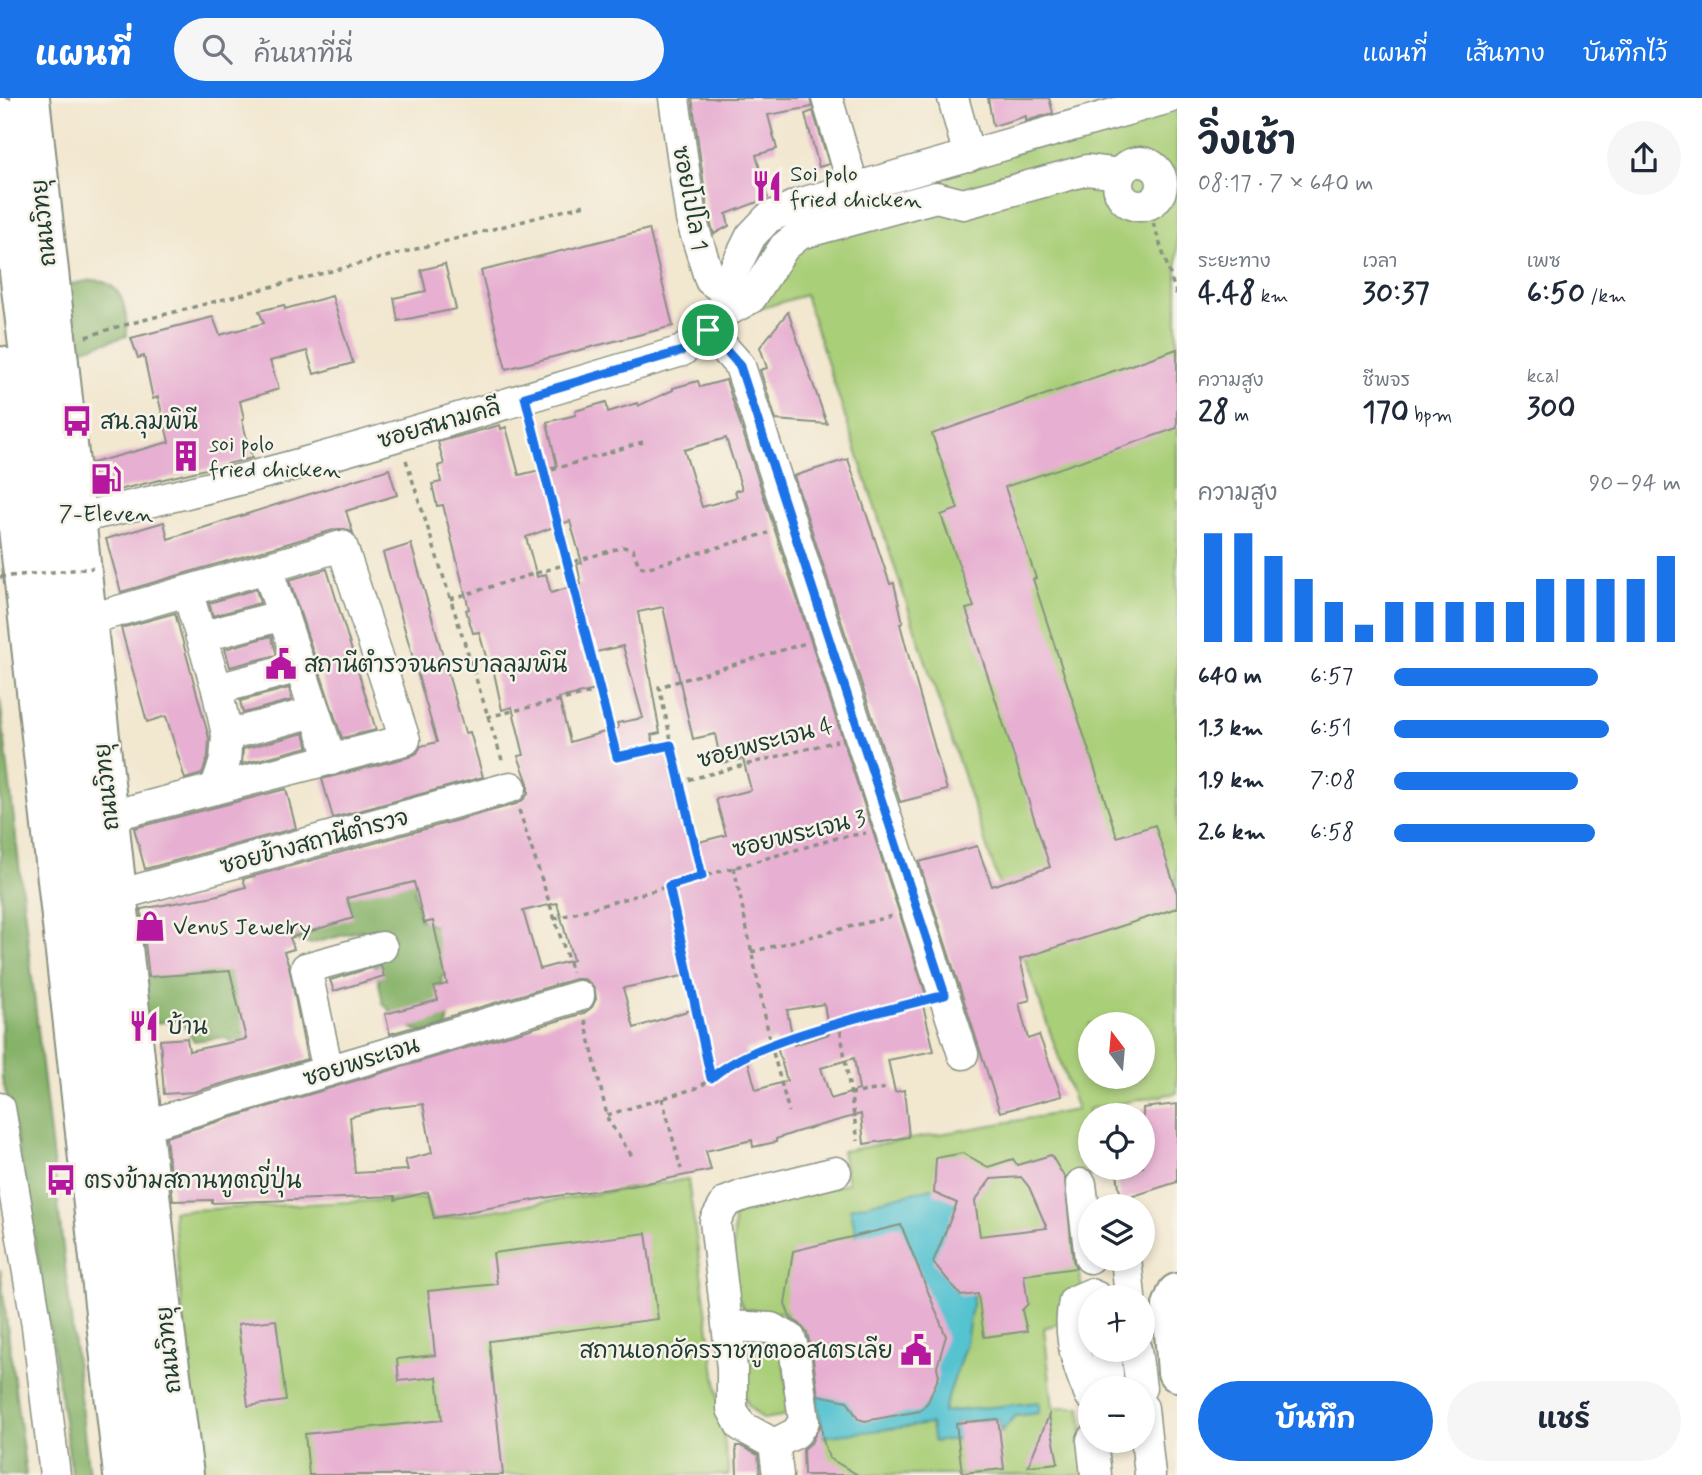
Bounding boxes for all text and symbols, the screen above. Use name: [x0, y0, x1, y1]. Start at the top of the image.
search box: [174, 18, 664, 81]
icon: search: [198, 30, 236, 68]
text: แผนที่: [35, 34, 132, 78]
text: ค้นหาที่นี่: [254, 38, 353, 72]
text: แผนที่: [1362, 39, 1427, 70]
text: เส้นทาง: [1465, 39, 1545, 70]
text: บันทึกไว้: [1583, 39, 1667, 70]
text: วิ่งเช้า: [1198, 118, 1296, 167]
button: share: [1607, 121, 1681, 195]
street label: ซอยโปโล 1: [664, 143, 717, 253]
place label: Soi polo fried chicken: [790, 160, 922, 216]
restaurant icon: Soi polo fried chicken: [750, 169, 784, 203]
text: 08:17 · 7 × 640 m: [1198, 169, 1374, 199]
street label: ถนนวิทยุ: [24, 177, 65, 268]
text: ระยะทาง: [1198, 249, 1271, 274]
text: เวลา: [1362, 249, 1397, 274]
text: เพซ: [1527, 249, 1561, 274]
text: 4.48: [1198, 274, 1256, 313]
text: 30:37: [1362, 274, 1430, 313]
text: 6:50: [1527, 274, 1585, 313]
text: km: [1256, 284, 1288, 309]
text: /km: [1585, 284, 1626, 309]
pin: [678, 300, 738, 360]
icon: arrive: [689, 311, 727, 349]
text: kcal: [1527, 364, 1559, 389]
text: ความสูง: [1198, 368, 1264, 393]
text: ชีพจร: [1362, 368, 1410, 393]
text: 300: [1527, 389, 1575, 428]
street label: ซอยสนามคลี: [374, 391, 505, 457]
text: 28: [1198, 393, 1229, 432]
text: 170: [1362, 393, 1409, 432]
text: m: [1229, 403, 1249, 428]
text: bpm: [1409, 403, 1452, 428]
bus stop icon: สน.ลุมพินี: [60, 404, 94, 438]
place label: สน.ลุมพินี: [100, 406, 198, 439]
place label: soi polo fried chicken: [209, 430, 341, 486]
building icon: soi polo fried chicken: [169, 439, 203, 473]
fuel station icon: 7-Eleven: [89, 462, 123, 496]
text: 90–94 m: [1589, 469, 1681, 499]
text: ความสูง: [1198, 479, 1277, 509]
place label: 7-Eleven: [59, 500, 153, 530]
public building icon: สถานีตำรวจนครบาลลุมพินี: [264, 647, 298, 681]
place label: สถานีตำรวจนครบาลลุมพินี: [304, 648, 567, 682]
text: 640 m: [1198, 662, 1262, 692]
text: 6:57: [1310, 662, 1353, 692]
street label: ซอยพระเจน 4: [694, 711, 837, 776]
text: 1.3 km: [1198, 714, 1263, 744]
text: 6:51: [1310, 714, 1352, 744]
street label: ถนนวิทยุ: [87, 741, 128, 832]
text: 1.9 km: [1198, 766, 1264, 796]
text: 7:08: [1310, 766, 1356, 796]
street label: ซอยข้างสถานีตำรวจ: [216, 800, 412, 882]
street label: ซอยพระเจน 3: [730, 804, 869, 866]
text: 2.6 km: [1198, 818, 1266, 848]
text: 6:58: [1310, 818, 1354, 848]
shop icon: Venus Jewelry: [133, 909, 167, 943]
place label: Venus Jewelry: [173, 913, 311, 943]
restaurant icon: บ้าน: [127, 1009, 161, 1043]
place label: บ้าน: [167, 1011, 208, 1043]
north arrow: [1078, 1012, 1155, 1088]
map controls: [1078, 1012, 1155, 1453]
street label: ซอยพระเจน: [300, 1031, 423, 1095]
button: locate: [1078, 1103, 1155, 1180]
place label: ตรงข้ามสถานทูตญี่ปุ่น: [84, 1158, 302, 1198]
bus stop icon: ตรงข้ามสถานทูตญี่ปุ่น: [44, 1163, 78, 1197]
button: layers: [1078, 1194, 1155, 1271]
button: +: [1078, 1285, 1155, 1362]
street label: ถนนวิทยุ: [149, 1304, 190, 1395]
public building icon: สถานเอกอัครราชทูตออสเตรเลีย: [899, 1333, 933, 1367]
place label: สถานเอกอัครราชทูตออสเตรเลีย: [580, 1335, 893, 1368]
button: −: [1078, 1376, 1155, 1453]
button: บันทึก: [1198, 1381, 1433, 1461]
button: แชร์: [1447, 1381, 1681, 1461]

